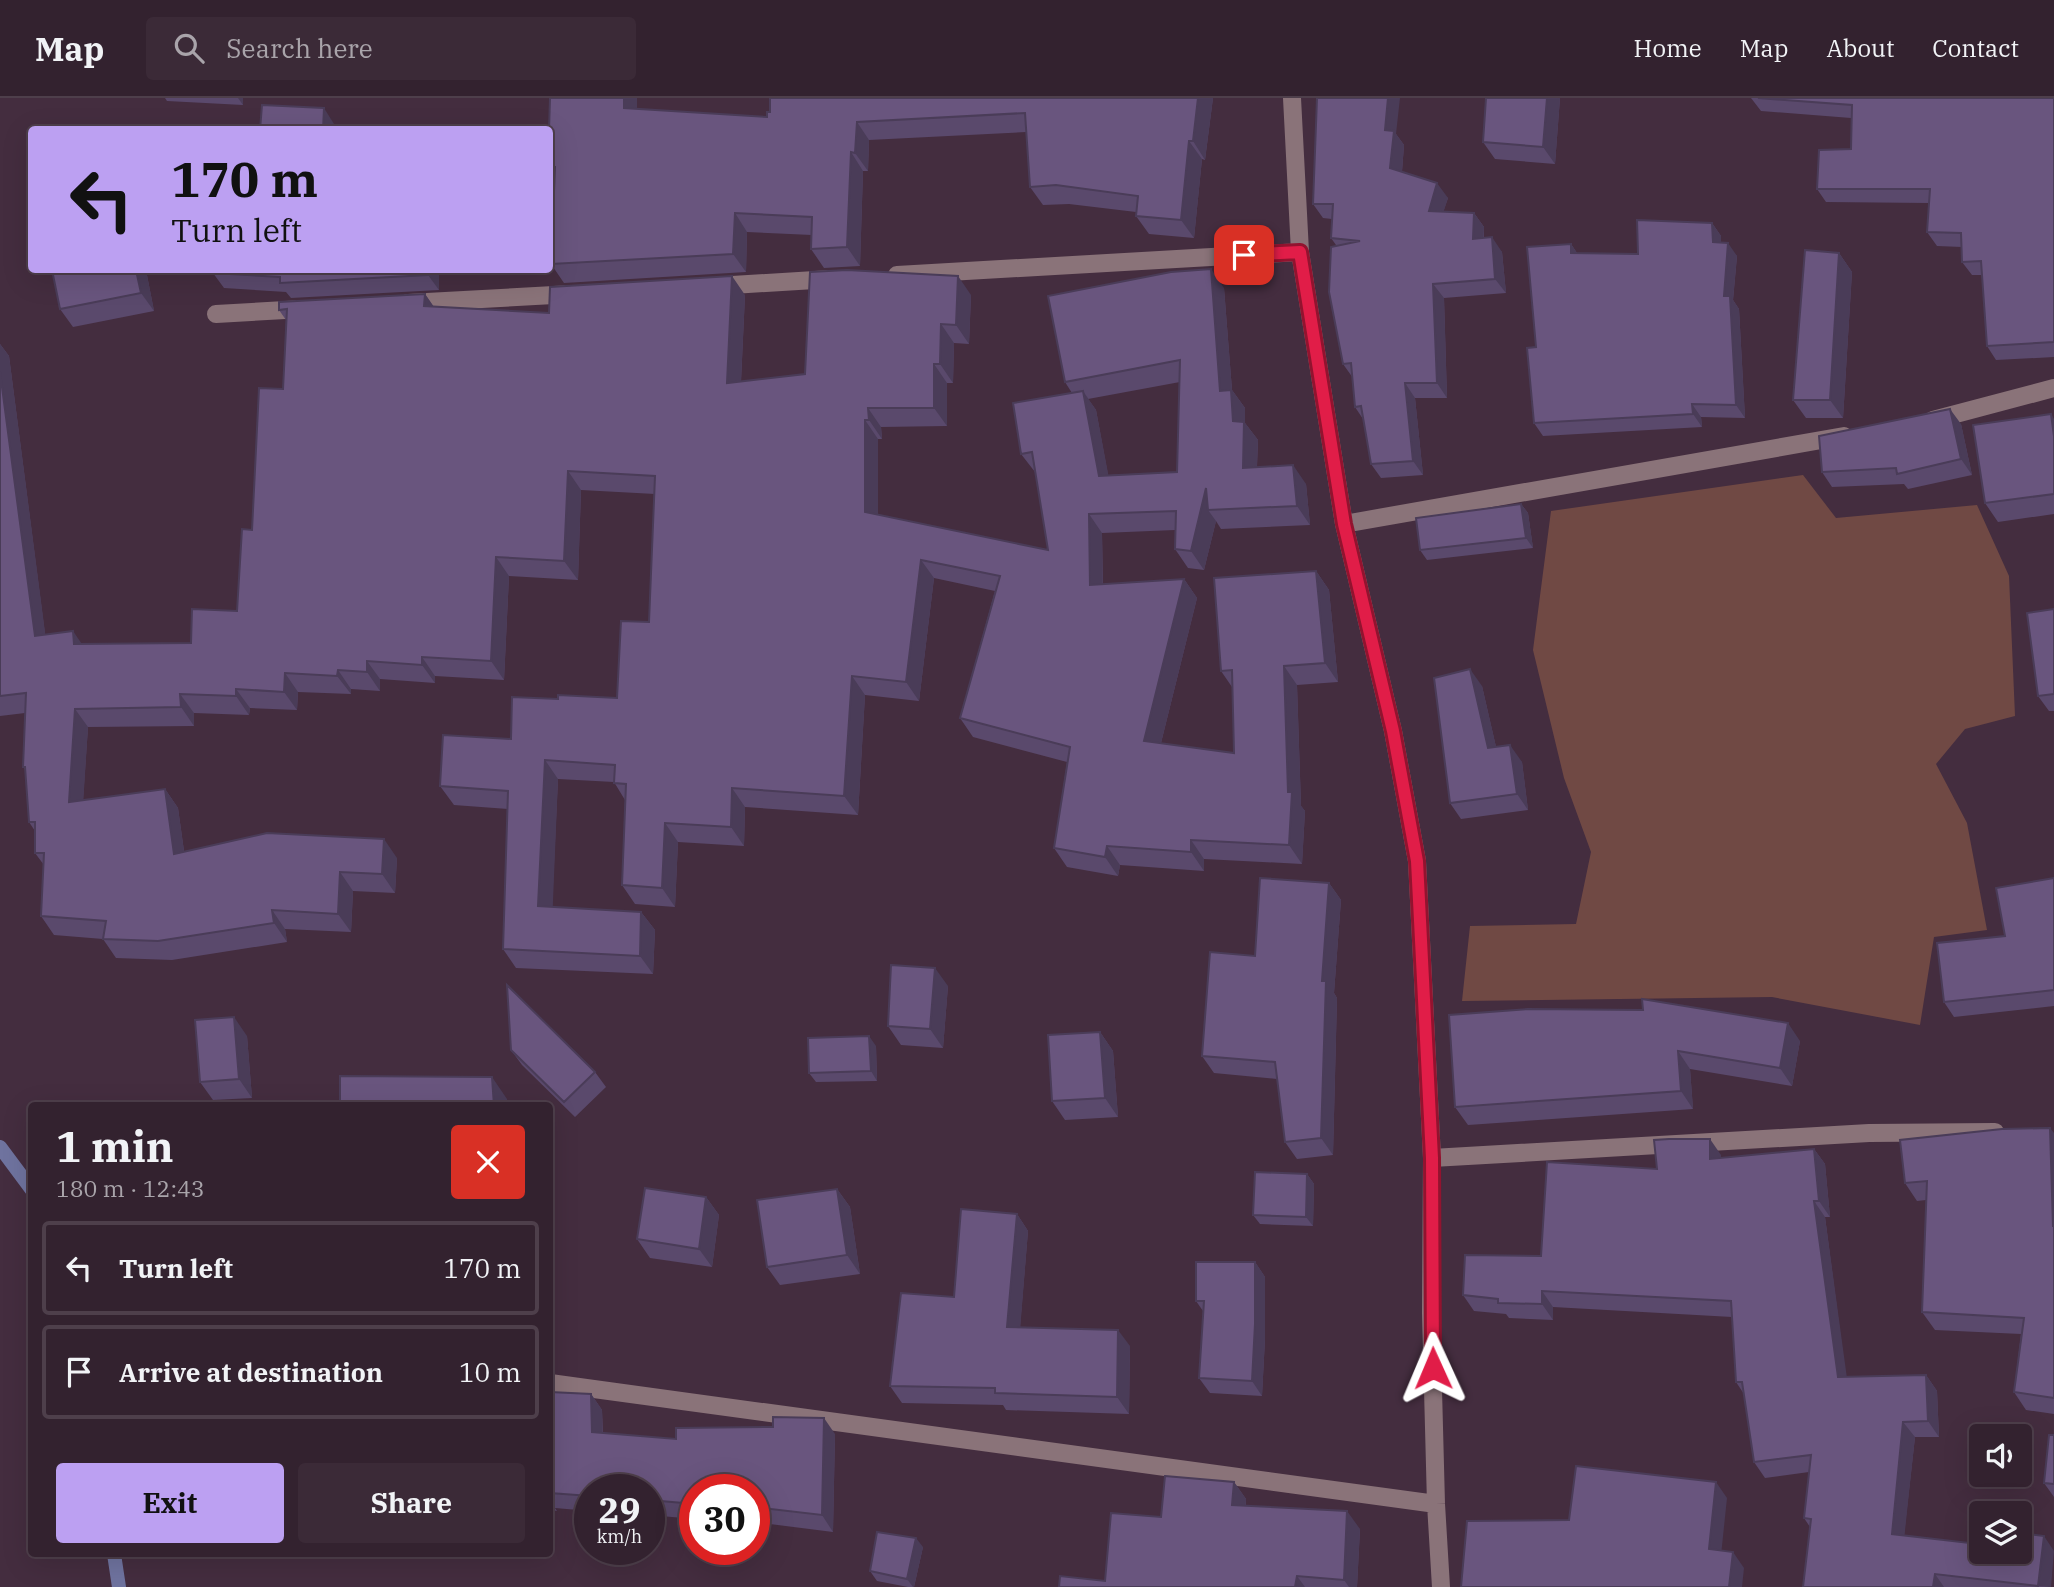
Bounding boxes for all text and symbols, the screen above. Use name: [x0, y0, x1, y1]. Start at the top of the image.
search box: [146, 17, 636, 80]
text: Map: [35, 27, 104, 70]
icon: search: [170, 29, 208, 67]
text: Search here: [226, 31, 373, 65]
text: Home: [1634, 32, 1702, 64]
text: Map: [1740, 32, 1788, 64]
text: About: [1826, 32, 1894, 64]
text: Contact: [1932, 32, 2019, 64]
text: 170 m: [171, 147, 318, 210]
icon: left: [56, 154, 147, 245]
text: Turn left: [171, 209, 302, 251]
pin: [1214, 225, 1274, 285]
icon: arrive: [1225, 236, 1263, 274]
text: 1 min: [56, 1119, 174, 1174]
button: close: [451, 1125, 525, 1199]
text: 180 m · 12:43: [56, 1173, 205, 1203]
icon: left: [60, 1249, 98, 1287]
text: Turn left: [119, 1251, 233, 1285]
text: 170 m: [443, 1251, 521, 1285]
position arrow: [1396, 1331, 1470, 1405]
icon: arrive: [60, 1353, 98, 1391]
text: Arrive at destination: [119, 1355, 383, 1389]
text: 10 m: [459, 1355, 521, 1389]
map controls: [1969, 1424, 2032, 1564]
button: sound: [1969, 1424, 2032, 1487]
button: Exit: [56, 1463, 284, 1543]
button: Share: [298, 1463, 525, 1543]
speed limit sign: 30: [679, 1474, 770, 1565]
text: 29: [598, 1487, 641, 1533]
button: layers: [1969, 1501, 2032, 1564]
text: km/h: [597, 1525, 642, 1548]

